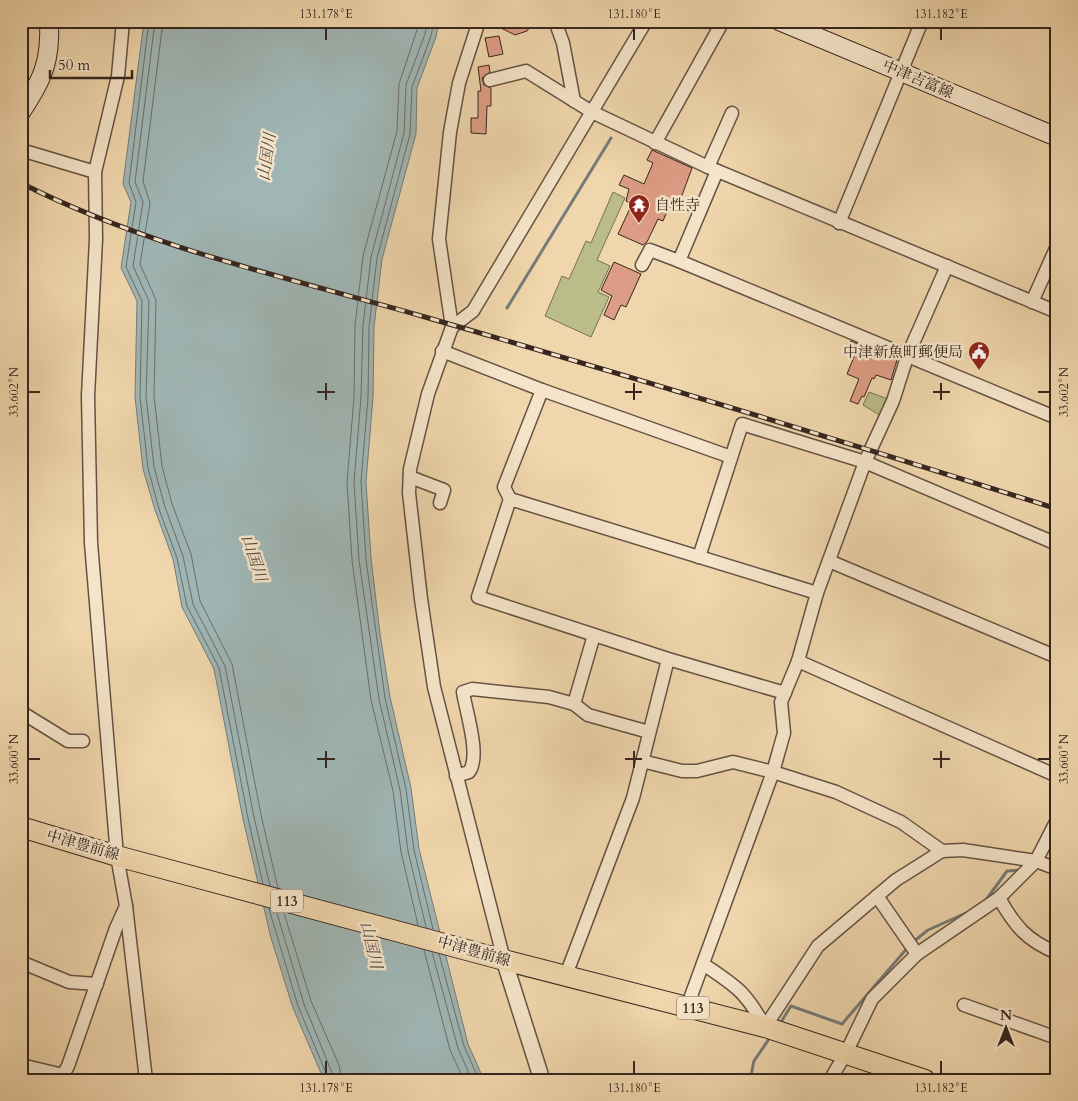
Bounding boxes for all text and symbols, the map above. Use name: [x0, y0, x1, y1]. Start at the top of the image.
text: 131.178°E: [299, 6, 353, 22]
text: 131.180°E: [607, 6, 661, 22]
text: 131.182°E: [914, 6, 968, 22]
scale bar: [50, 48, 132, 80]
text: 50 m: [58, 55, 90, 75]
street label: 中津吉富線: [880, 55, 956, 103]
water label: 山国川: [253, 130, 282, 182]
temple icon: 自性寺: [627, 193, 651, 224]
place label: 自性寺: [655, 195, 700, 215]
public building icon: 中津新魚町郵便局: [967, 340, 991, 371]
place label: 中津新魚町郵便局: [843, 342, 963, 362]
text: 33.602°N: [6, 366, 22, 417]
text: 33.602°N: [1056, 366, 1072, 417]
water label: 山国川: [236, 532, 272, 586]
text: 33.600°N: [6, 733, 22, 784]
text: 33.600°N: [1056, 733, 1072, 784]
street label: 中津豊前線: [44, 825, 122, 865]
road number: 113: [271, 889, 303, 912]
water label: 山国川: [355, 919, 388, 973]
street label: 中津豊前線: [435, 931, 513, 971]
road number: 113: [677, 996, 709, 1020]
north arrow: [980, 1004, 1030, 1054]
text: N: [1000, 1006, 1012, 1025]
text: 131.178°E: [299, 1080, 353, 1096]
text: 131.180°E: [607, 1080, 661, 1096]
text: 131.182°E: [914, 1080, 968, 1096]

